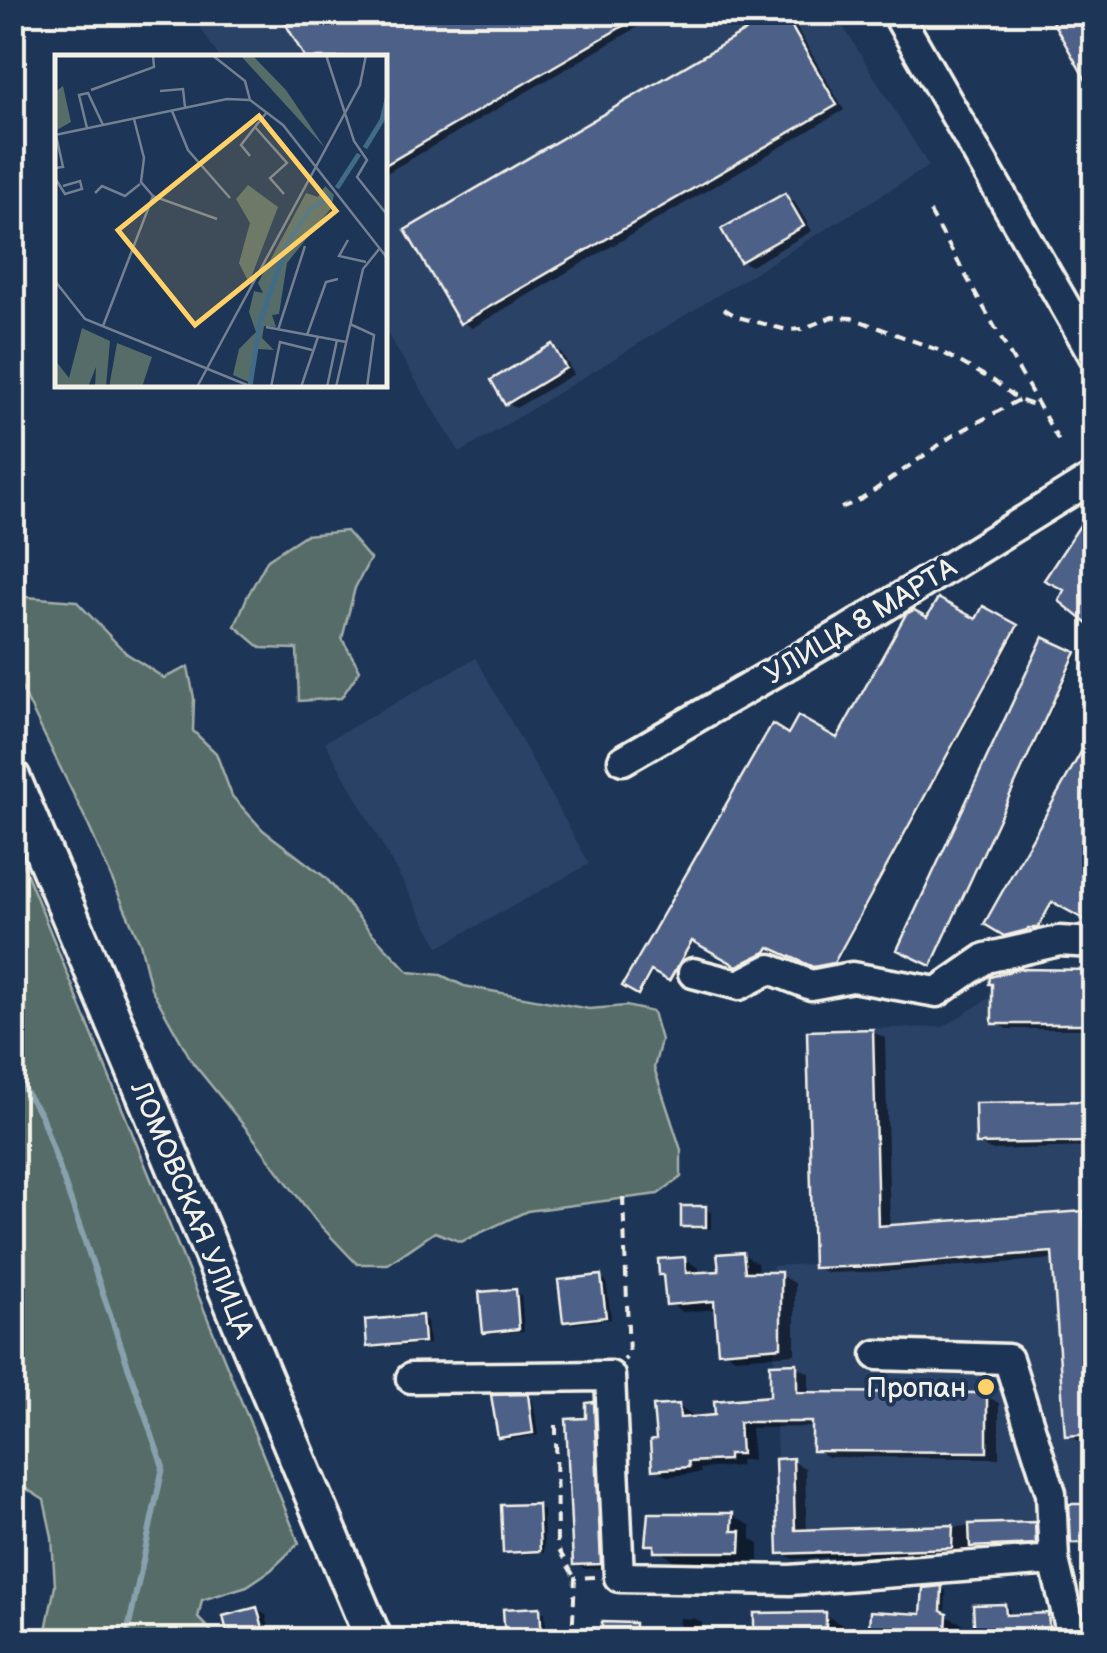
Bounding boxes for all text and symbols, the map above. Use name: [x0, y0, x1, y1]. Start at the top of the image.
inset map: [55, 55, 388, 388]
street label: УЛИЦА 8 МАРТА: [759, 550, 964, 692]
street label: ЛОМОВСКАЯ УЛИЦА: [123, 1076, 261, 1344]
place label: Пропан: [866, 1372, 966, 1405]
marker: Пропан: [975, 1376, 997, 1398]

